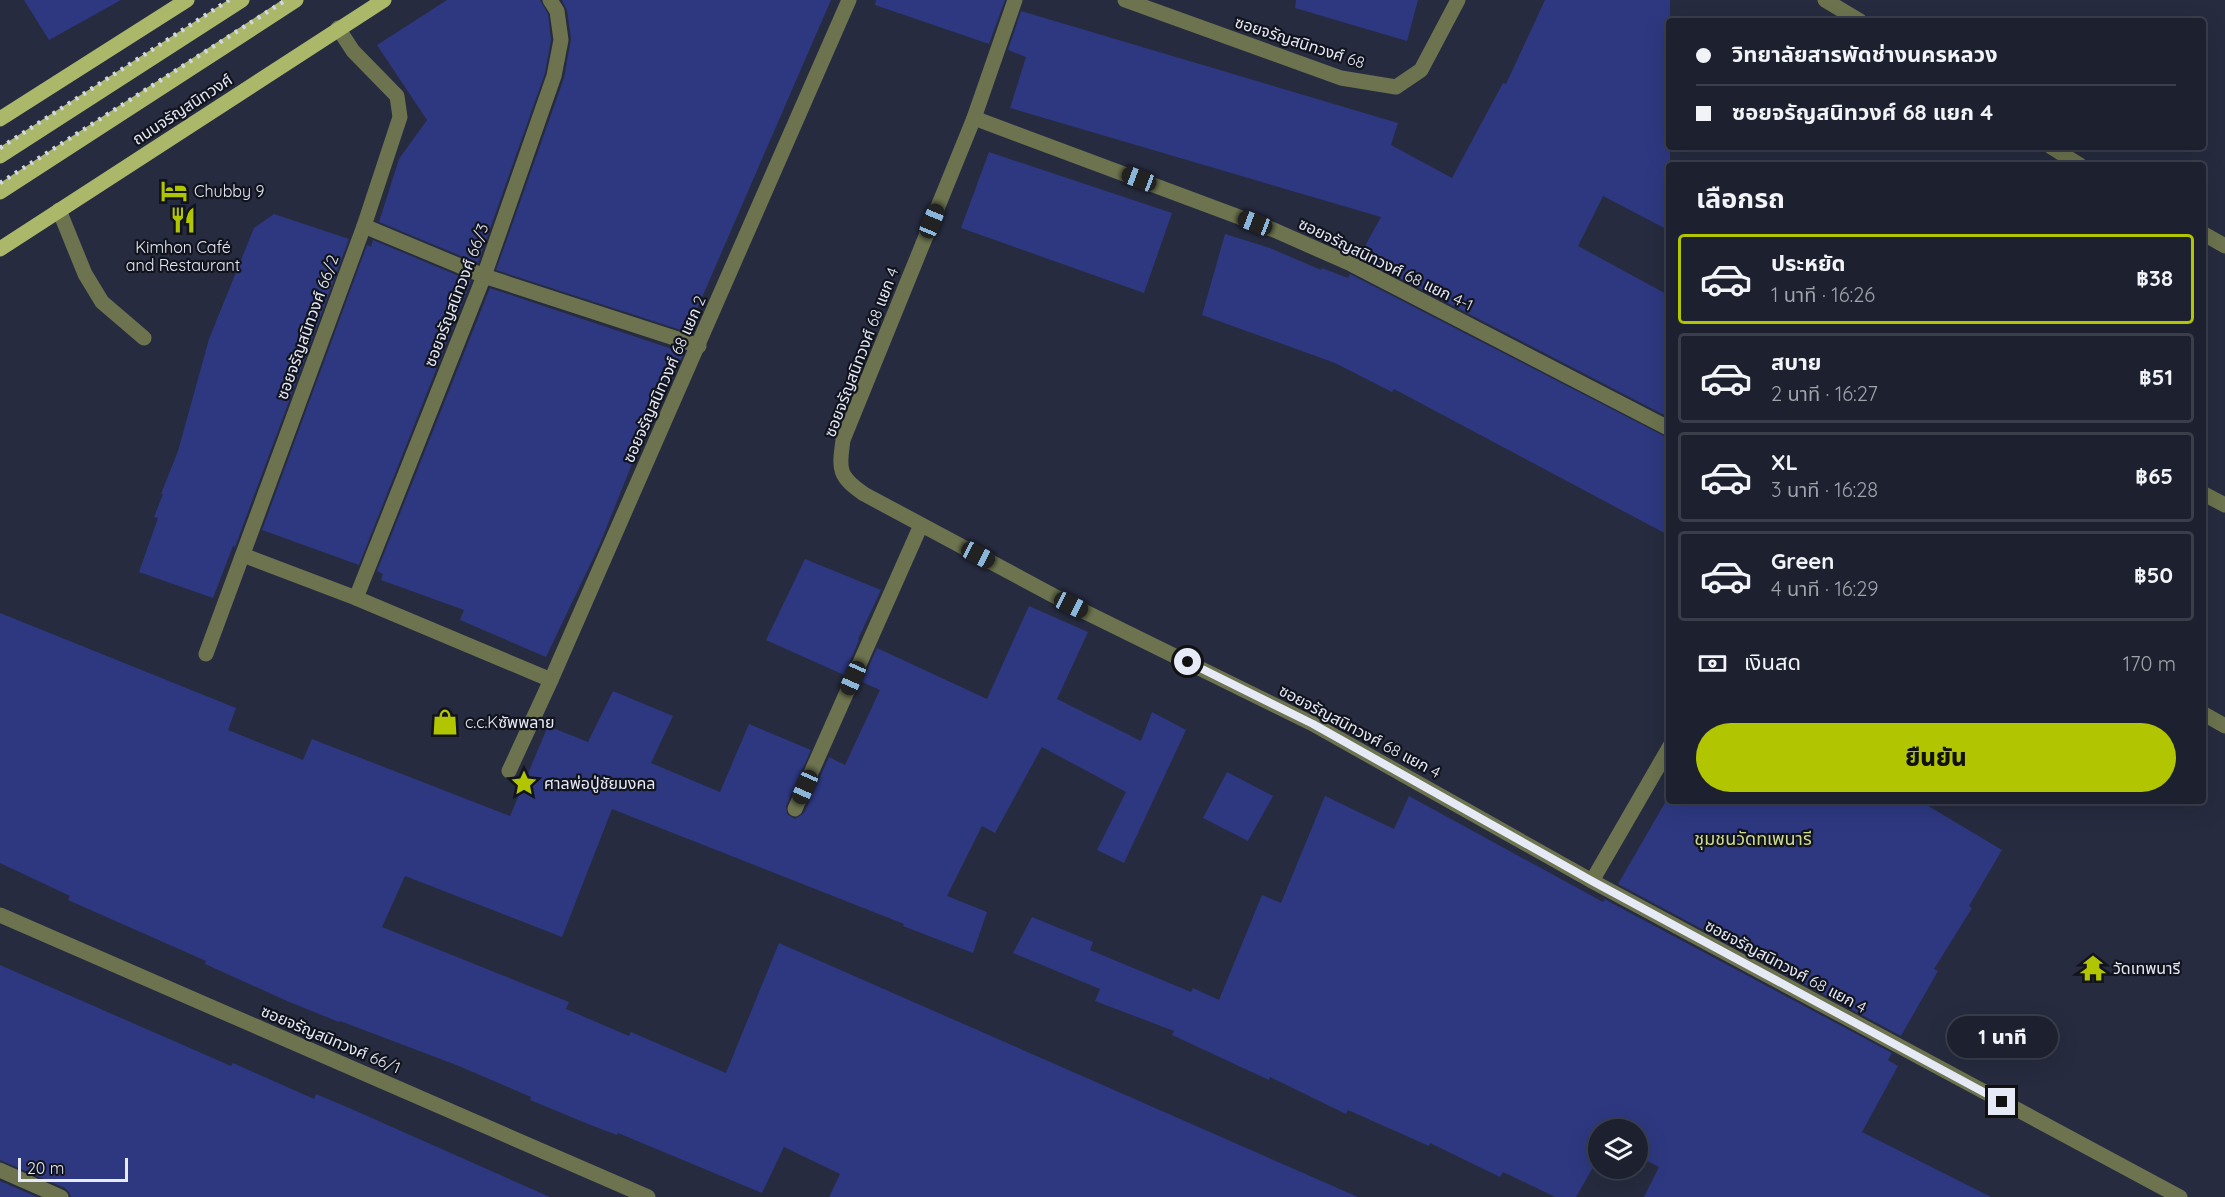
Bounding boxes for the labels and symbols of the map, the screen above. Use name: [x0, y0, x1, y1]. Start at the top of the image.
street label: ซอยจรัญสนิทวงศ์ 68: [1233, 12, 1367, 72]
street label: ถนนจรัญสนิทวงศ์: [128, 69, 236, 149]
car: [1119, 164, 1159, 194]
hotel icon: Chubby 9: [159, 176, 189, 206]
place label: Chubby 9: [194, 181, 264, 201]
car: [917, 201, 947, 241]
restaurant icon: Kimhon Café and Restaurant: [168, 205, 198, 235]
car: [1235, 208, 1275, 238]
street label: ซอยจรัญสนิทวงศ์ 68 แยก 4-1: [1296, 213, 1476, 315]
street label: ซอยจรัญสนิทวงศ์ 66/3: [419, 220, 493, 370]
place label: Kimhon Café and Restaurant: [126, 237, 240, 275]
street label: ซอยจรัญสนิทวงศ์ 66/2: [272, 252, 343, 402]
street label: ซอยจรัญสนิทวงศ์ 68 แยก 4: [819, 264, 903, 440]
street label: ซอยจรัญสนิทวงศ์ 68 แยก 2: [618, 292, 710, 466]
car: [958, 539, 998, 571]
car: [1051, 589, 1091, 621]
route start: [1174, 648, 1201, 675]
car: [837, 658, 869, 698]
street label: ซอยจรัญสนิทวงศ์ 68 แยก 4: [1276, 680, 1444, 782]
shop icon: c.c.Kซัพพลาย: [430, 707, 460, 737]
place label: c.c.Kซัพพลาย: [465, 712, 554, 732]
car: [789, 767, 821, 807]
place icon: ศาลพ่อปู่ชัยมงคล: [509, 768, 539, 798]
place label: ศาลพ่อปู่ชัยมงคล: [544, 773, 655, 793]
district label: ชุมชนวัดทเพนารี: [1694, 827, 1812, 850]
street label: ซอยจรัญสนิทวงศ์ 68 แยก 4: [1702, 915, 1870, 1017]
temple icon: วัดเทพนารี: [2078, 953, 2108, 983]
place label: วัดเทพนารี: [2113, 958, 2181, 978]
street label: ซอยจรัญสนิทวงศ์ 66/1: [258, 1001, 404, 1077]
callout: 1 นาที: [1946, 1015, 2058, 1057]
route end: [1988, 1088, 2015, 1115]
scale bar: [18, 1155, 128, 1182]

